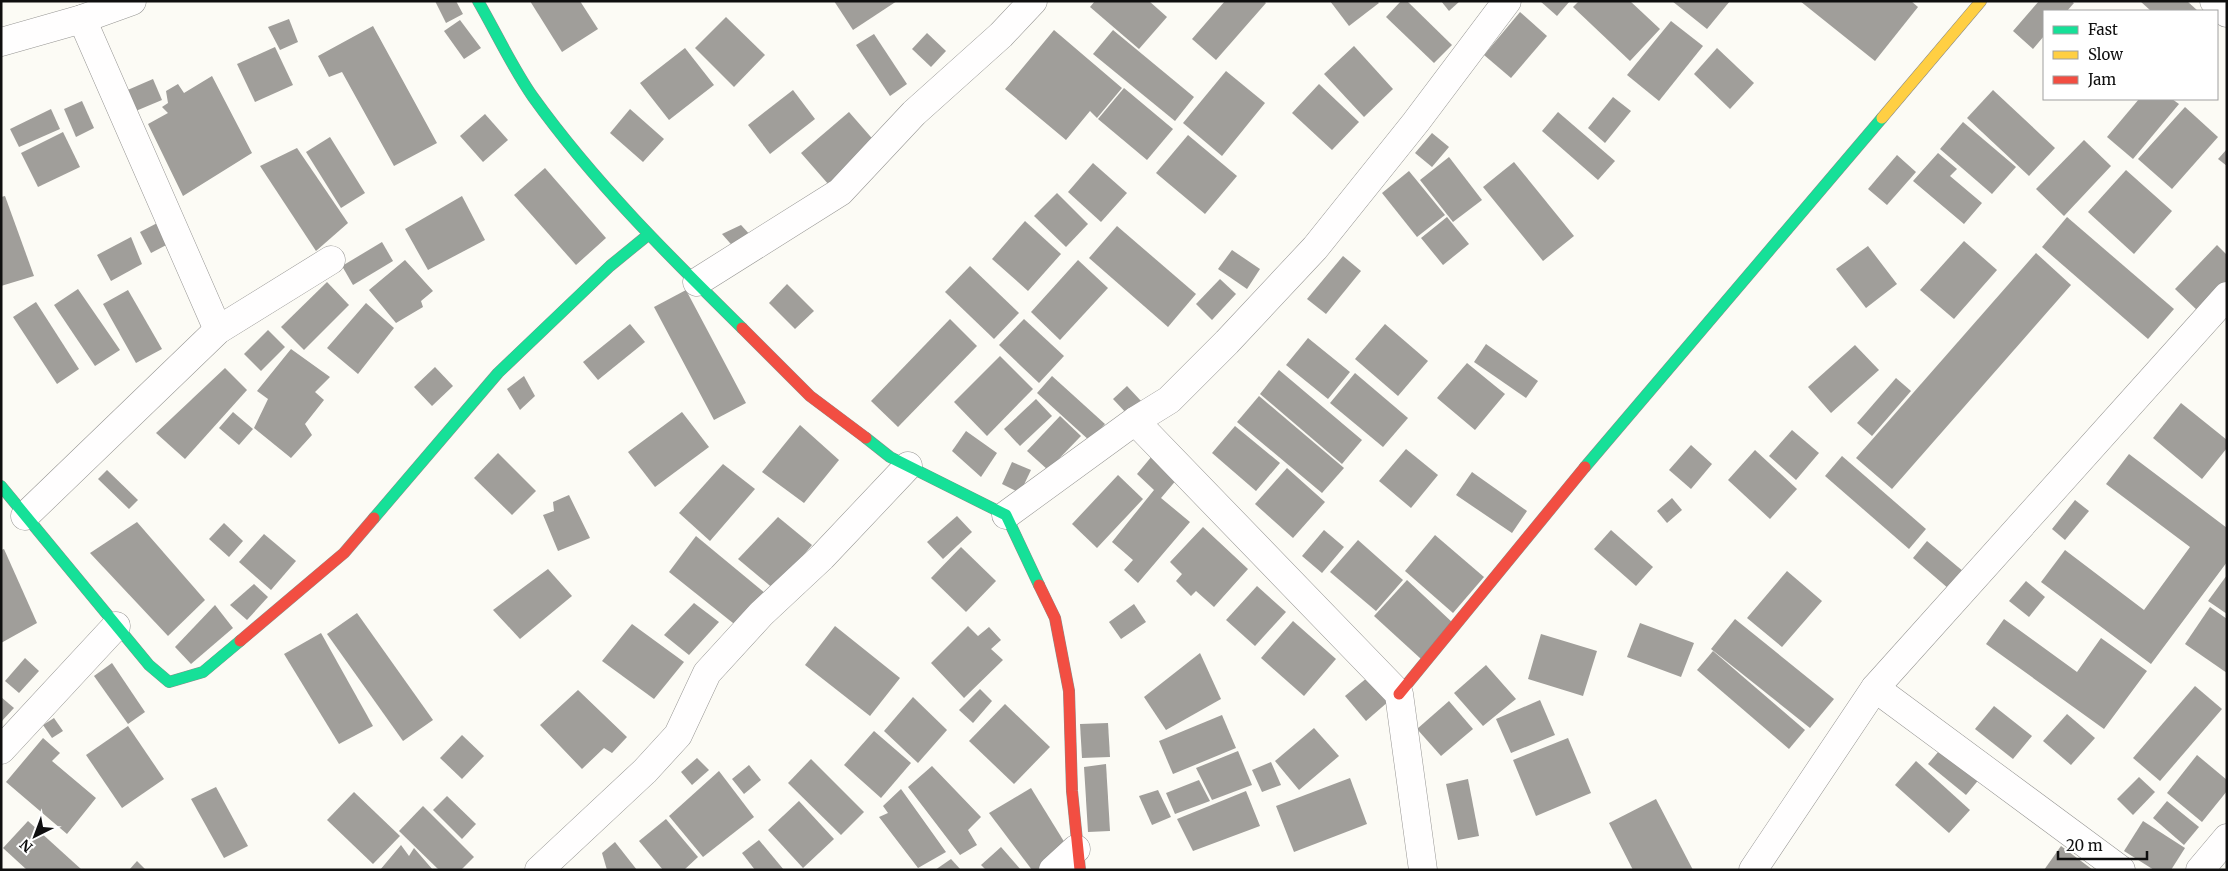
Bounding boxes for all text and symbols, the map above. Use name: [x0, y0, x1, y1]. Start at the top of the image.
legend: [2043, 10, 2218, 100]
text: Fast: [2088, 20, 2118, 39]
text: Slow: [2088, 45, 2123, 64]
text: Jam: [2087, 70, 2116, 89]
north arrow: [10, 811, 60, 861]
scale bar: [2058, 828, 2147, 860]
text: N: [16, 835, 36, 856]
text: 20 m: [2066, 836, 2103, 855]

